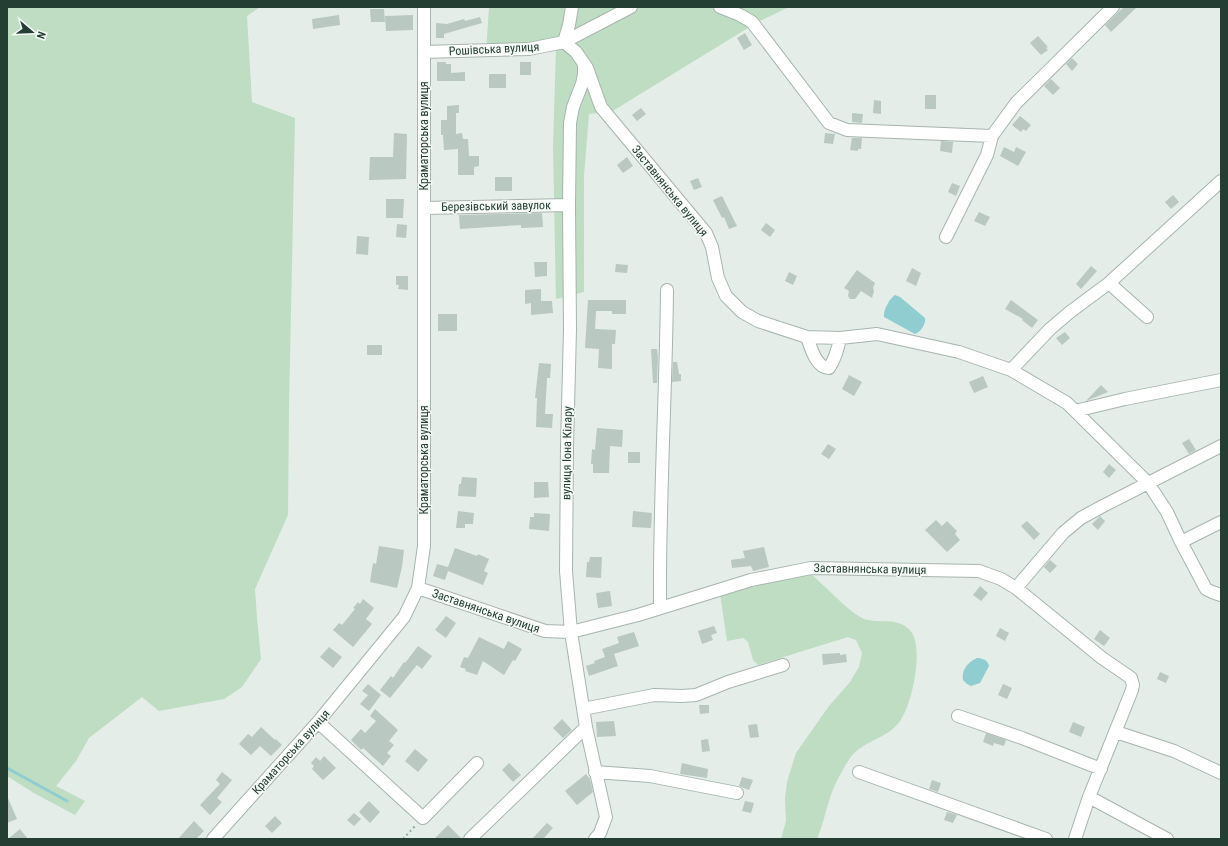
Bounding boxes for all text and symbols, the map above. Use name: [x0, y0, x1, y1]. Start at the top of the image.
north arrow: [12, 12, 52, 52]
text: N: [34, 30, 48, 41]
street label: Рошівська вулиця: [448, 40, 540, 58]
street label: Краматорська вулиця: [417, 81, 431, 191]
street label: Заставнянська вулиця: [629, 143, 711, 239]
street label: Березівський завулок: [441, 198, 551, 214]
street label: Краматорська вулиця: [417, 405, 431, 515]
street label: вулиця Іона Кілару: [559, 406, 575, 500]
street label: Заставнянська вулиця: [813, 561, 927, 577]
street label: Заставнянська вулиця: [430, 586, 542, 636]
street label: Краматорська вулиця: [249, 707, 333, 797]

